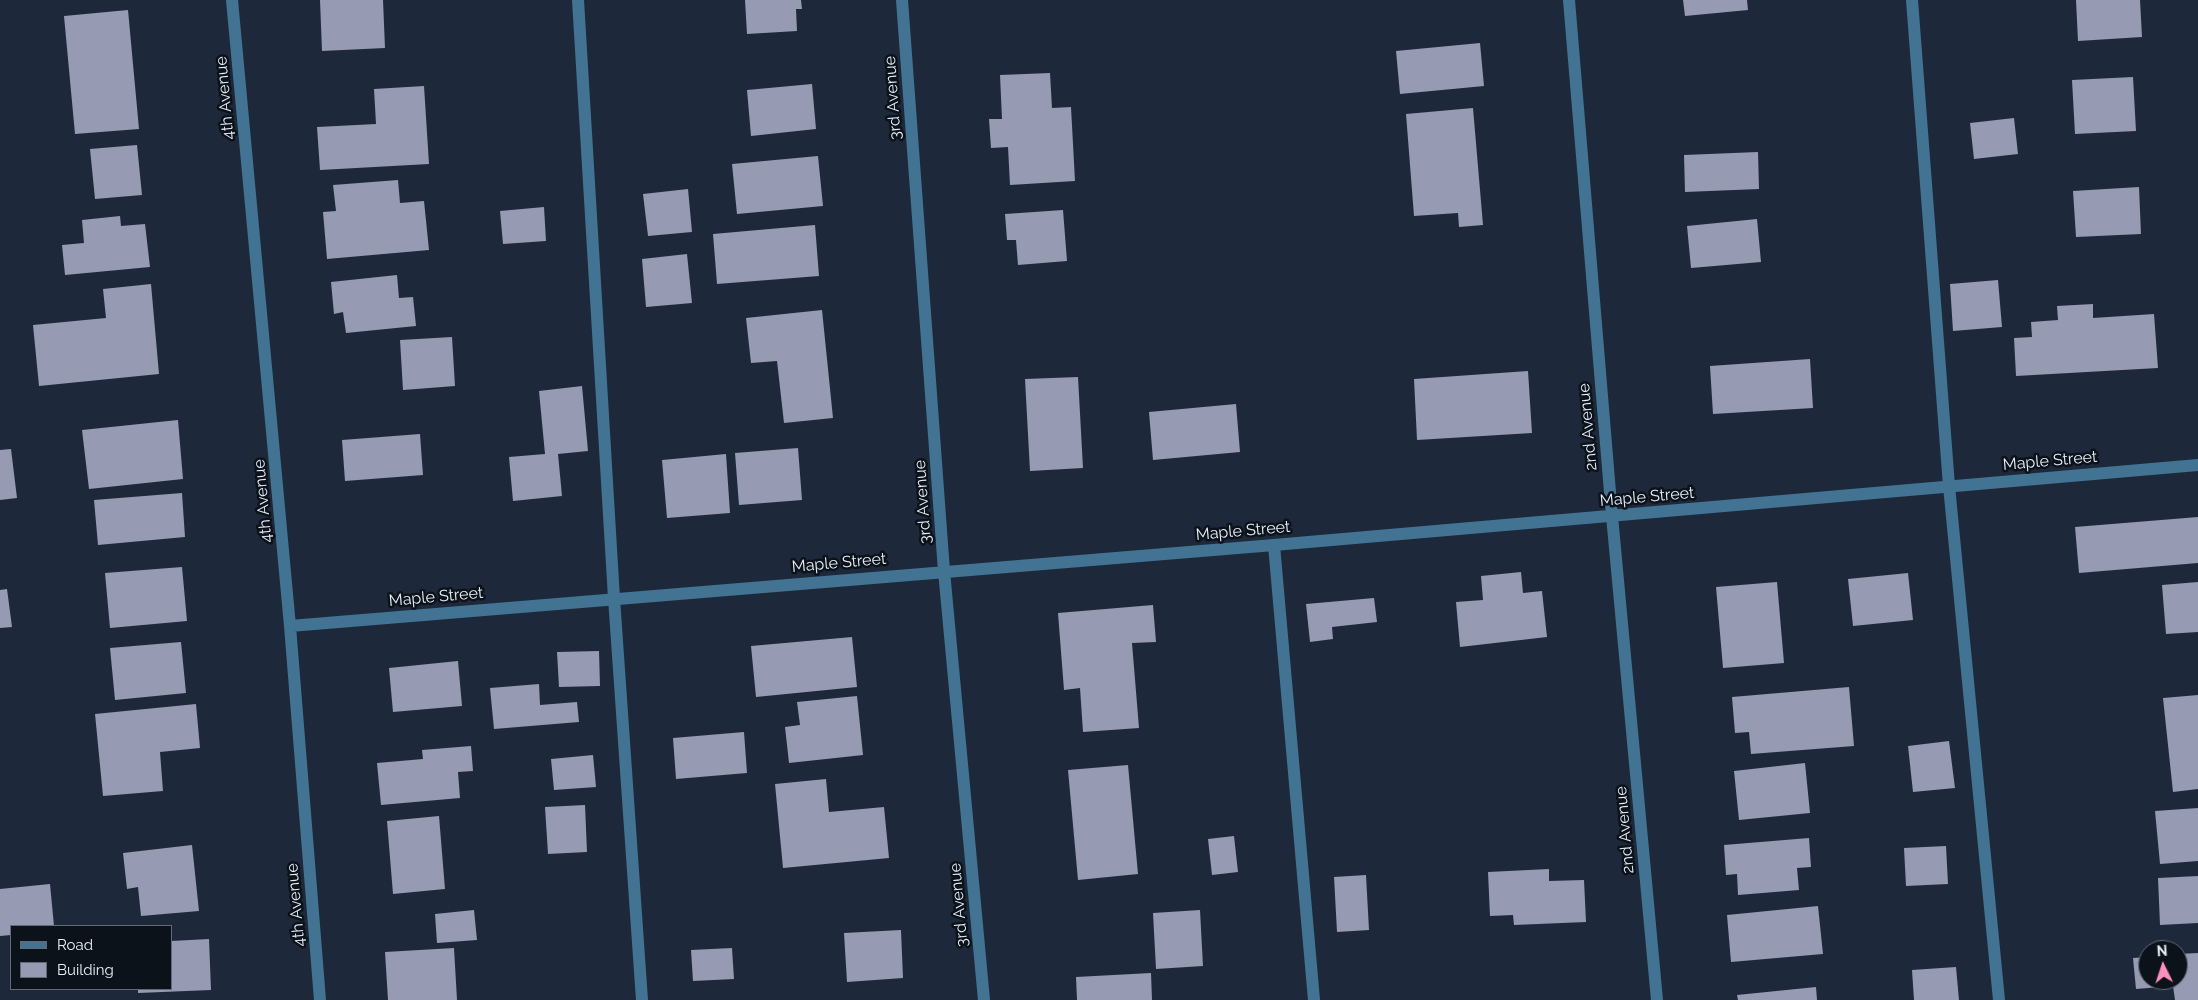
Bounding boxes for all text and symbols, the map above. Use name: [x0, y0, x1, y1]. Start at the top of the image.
street label: 4th Avenue: [212, 55, 238, 141]
street label: 3rd Avenue: [880, 55, 906, 141]
street label: 2nd Avenue: [1575, 382, 1601, 472]
street label: Maple Street: [2002, 447, 2098, 475]
street label: 4th Avenue: [250, 458, 276, 544]
street label: 3rd Avenue: [910, 459, 936, 545]
street label: Maple Street: [1599, 483, 1695, 511]
street label: Maple Street: [1195, 517, 1291, 545]
street label: Maple Street: [791, 549, 887, 577]
street label: Maple Street: [388, 583, 484, 611]
street label: 2nd Avenue: [1612, 785, 1638, 875]
street label: 4th Avenue: [283, 862, 309, 948]
street label: 3rd Avenue: [946, 862, 972, 948]
legend: [10, 925, 172, 990]
text: Road: [57, 936, 93, 954]
north arrow: [2138, 940, 2188, 990]
text: N: [2156, 943, 2168, 959]
text: Building: [57, 961, 114, 979]

